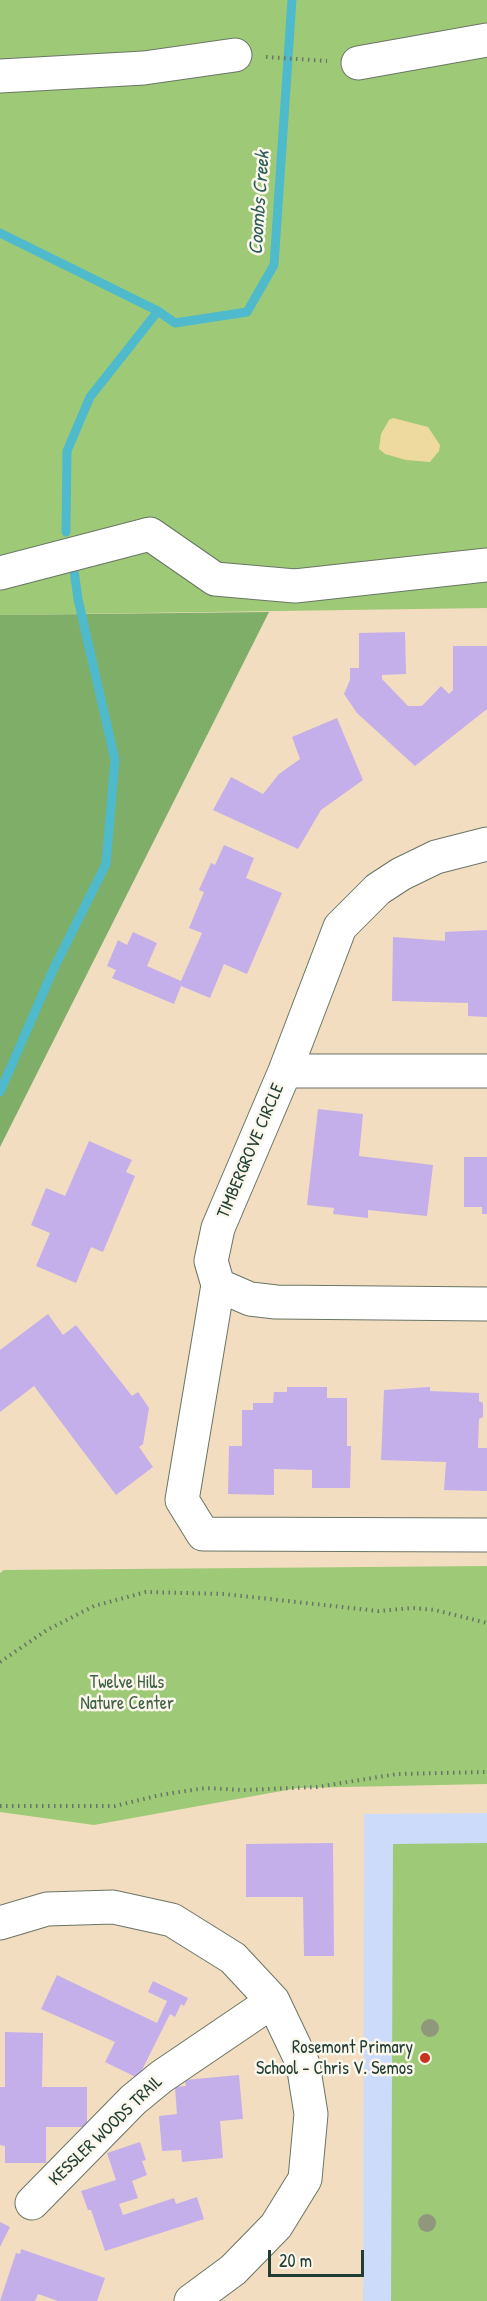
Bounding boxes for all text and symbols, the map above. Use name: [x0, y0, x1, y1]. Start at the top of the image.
water label: Coombs Creek: [244, 150, 276, 256]
street label: TIMBERGROVE CIRCLE: [213, 1080, 289, 1222]
park label: Twelve Hills Nature Center: [80, 1672, 174, 1714]
place label: Rosemont Primary School - Chris V. Semos: [256, 2037, 413, 2080]
marker: Rosemont Primary School - Chris V. Semos: [418, 2051, 432, 2065]
street label: KESSLER WOODS TRAIL: [45, 2071, 167, 2191]
scale bar: [271, 2238, 367, 2276]
text: 20 m: [279, 2248, 312, 2273]

